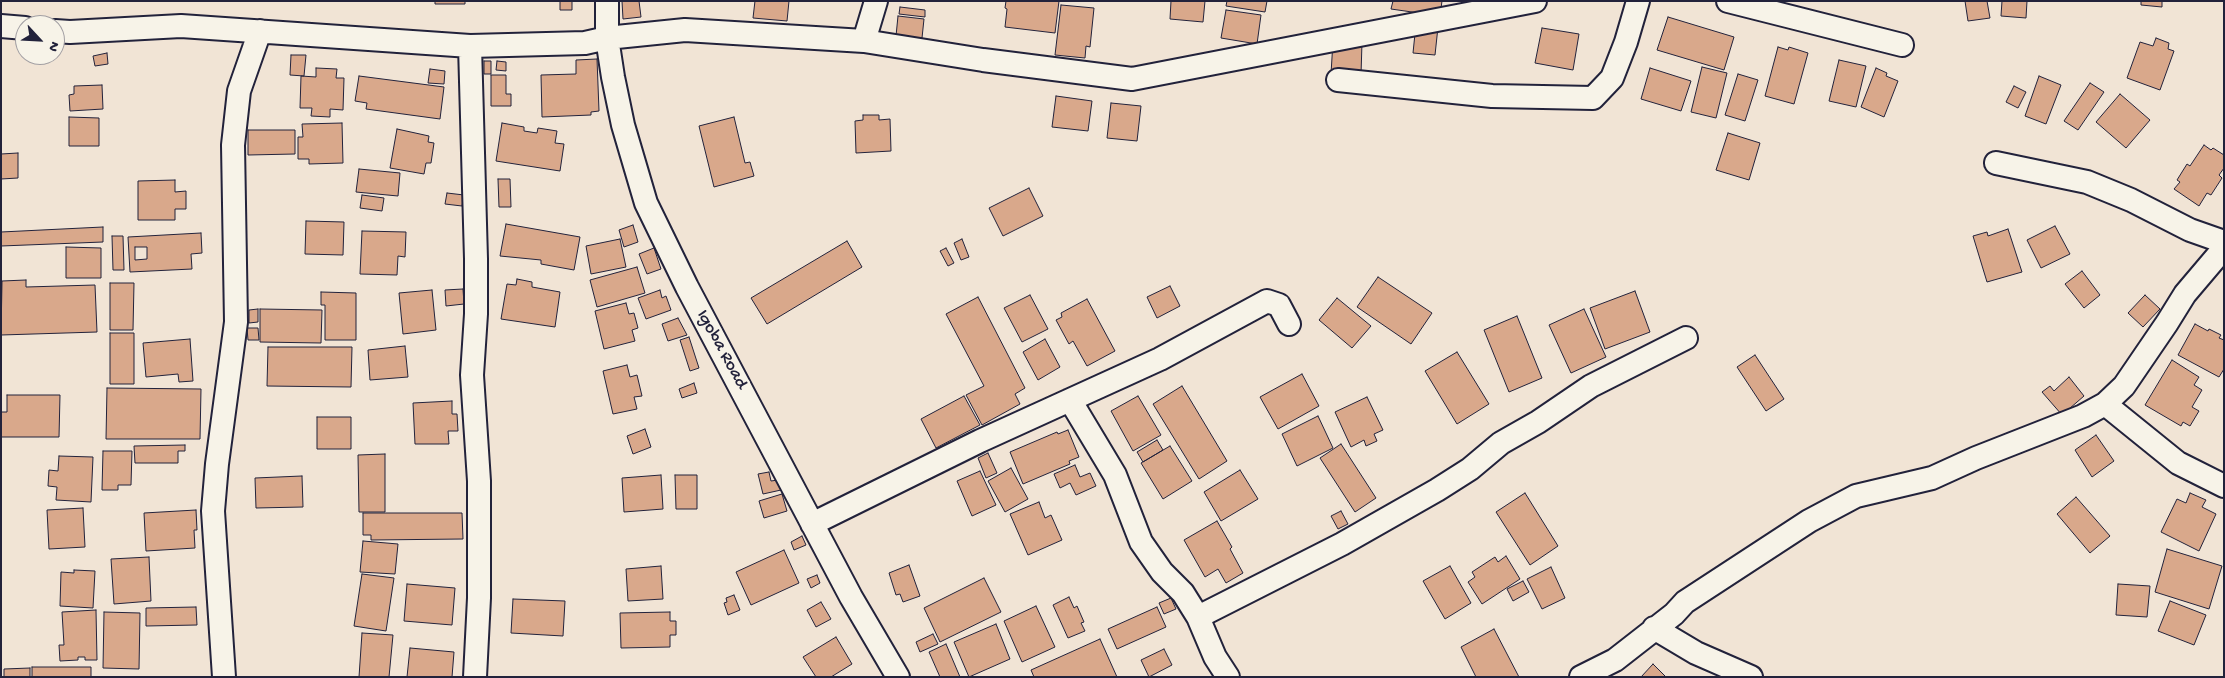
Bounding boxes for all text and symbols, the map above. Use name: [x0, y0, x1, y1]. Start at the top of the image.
north arrow: [15, 15, 65, 65]
text: N: [44, 38, 63, 54]
street label: Igoba Road: [690, 307, 752, 393]

